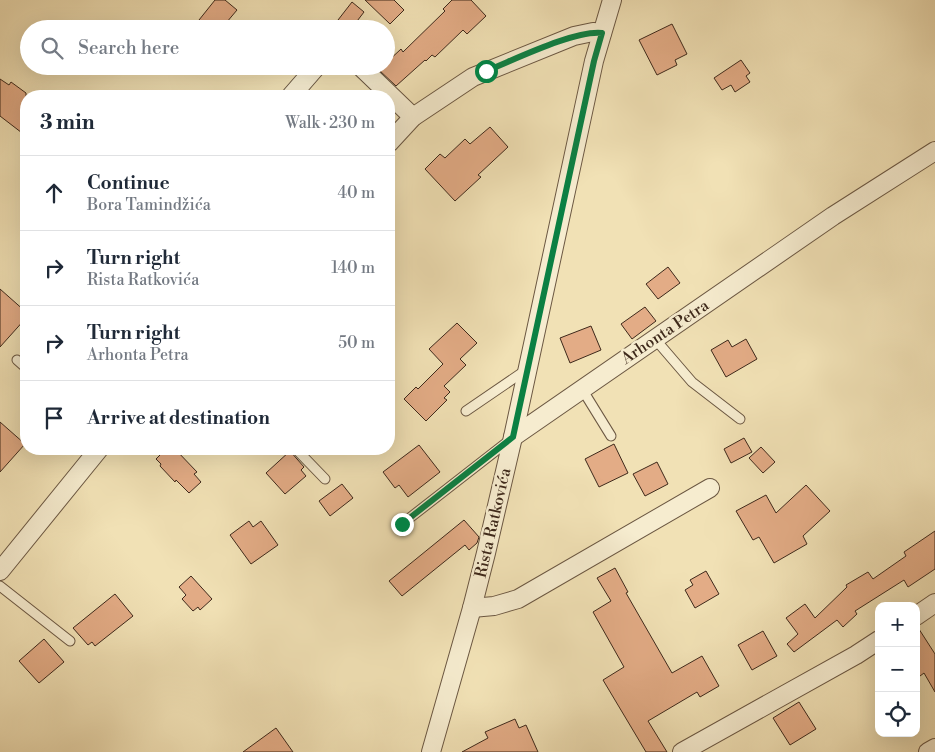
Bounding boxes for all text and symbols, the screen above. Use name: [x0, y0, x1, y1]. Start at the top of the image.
search box: [20, 20, 395, 75]
icon: search: [38, 34, 66, 62]
text: Search here: [78, 36, 179, 60]
route start: [475, 60, 498, 83]
text: 3 min: [40, 110, 95, 136]
text: Walk · 230 m: [285, 113, 375, 133]
text: Continue: [87, 171, 170, 195]
icon: ahead: [40, 179, 68, 207]
text: 40 m: [338, 183, 375, 203]
text: Bora Tamindžića: [87, 195, 211, 215]
text: Turn right: [87, 246, 180, 270]
icon: right: [40, 254, 68, 282]
text: 140 m: [331, 258, 375, 278]
text: Rista Ratkovića: [87, 270, 199, 290]
street label: Arhonta Petra: [616, 295, 713, 369]
text: Turn right: [87, 321, 180, 345]
icon: right: [40, 329, 68, 357]
text: 50 m: [338, 333, 375, 353]
text: Arhonta Petra: [87, 345, 189, 365]
icon: arrive: [40, 404, 68, 432]
text: Arrive at destination: [87, 406, 270, 430]
street label: Rista Ratkovića: [471, 465, 516, 580]
route end: [391, 513, 414, 536]
map controls: [875, 602, 920, 737]
button: +: [875, 602, 920, 647]
button: −: [875, 647, 920, 692]
button: locate: [875, 692, 920, 737]

